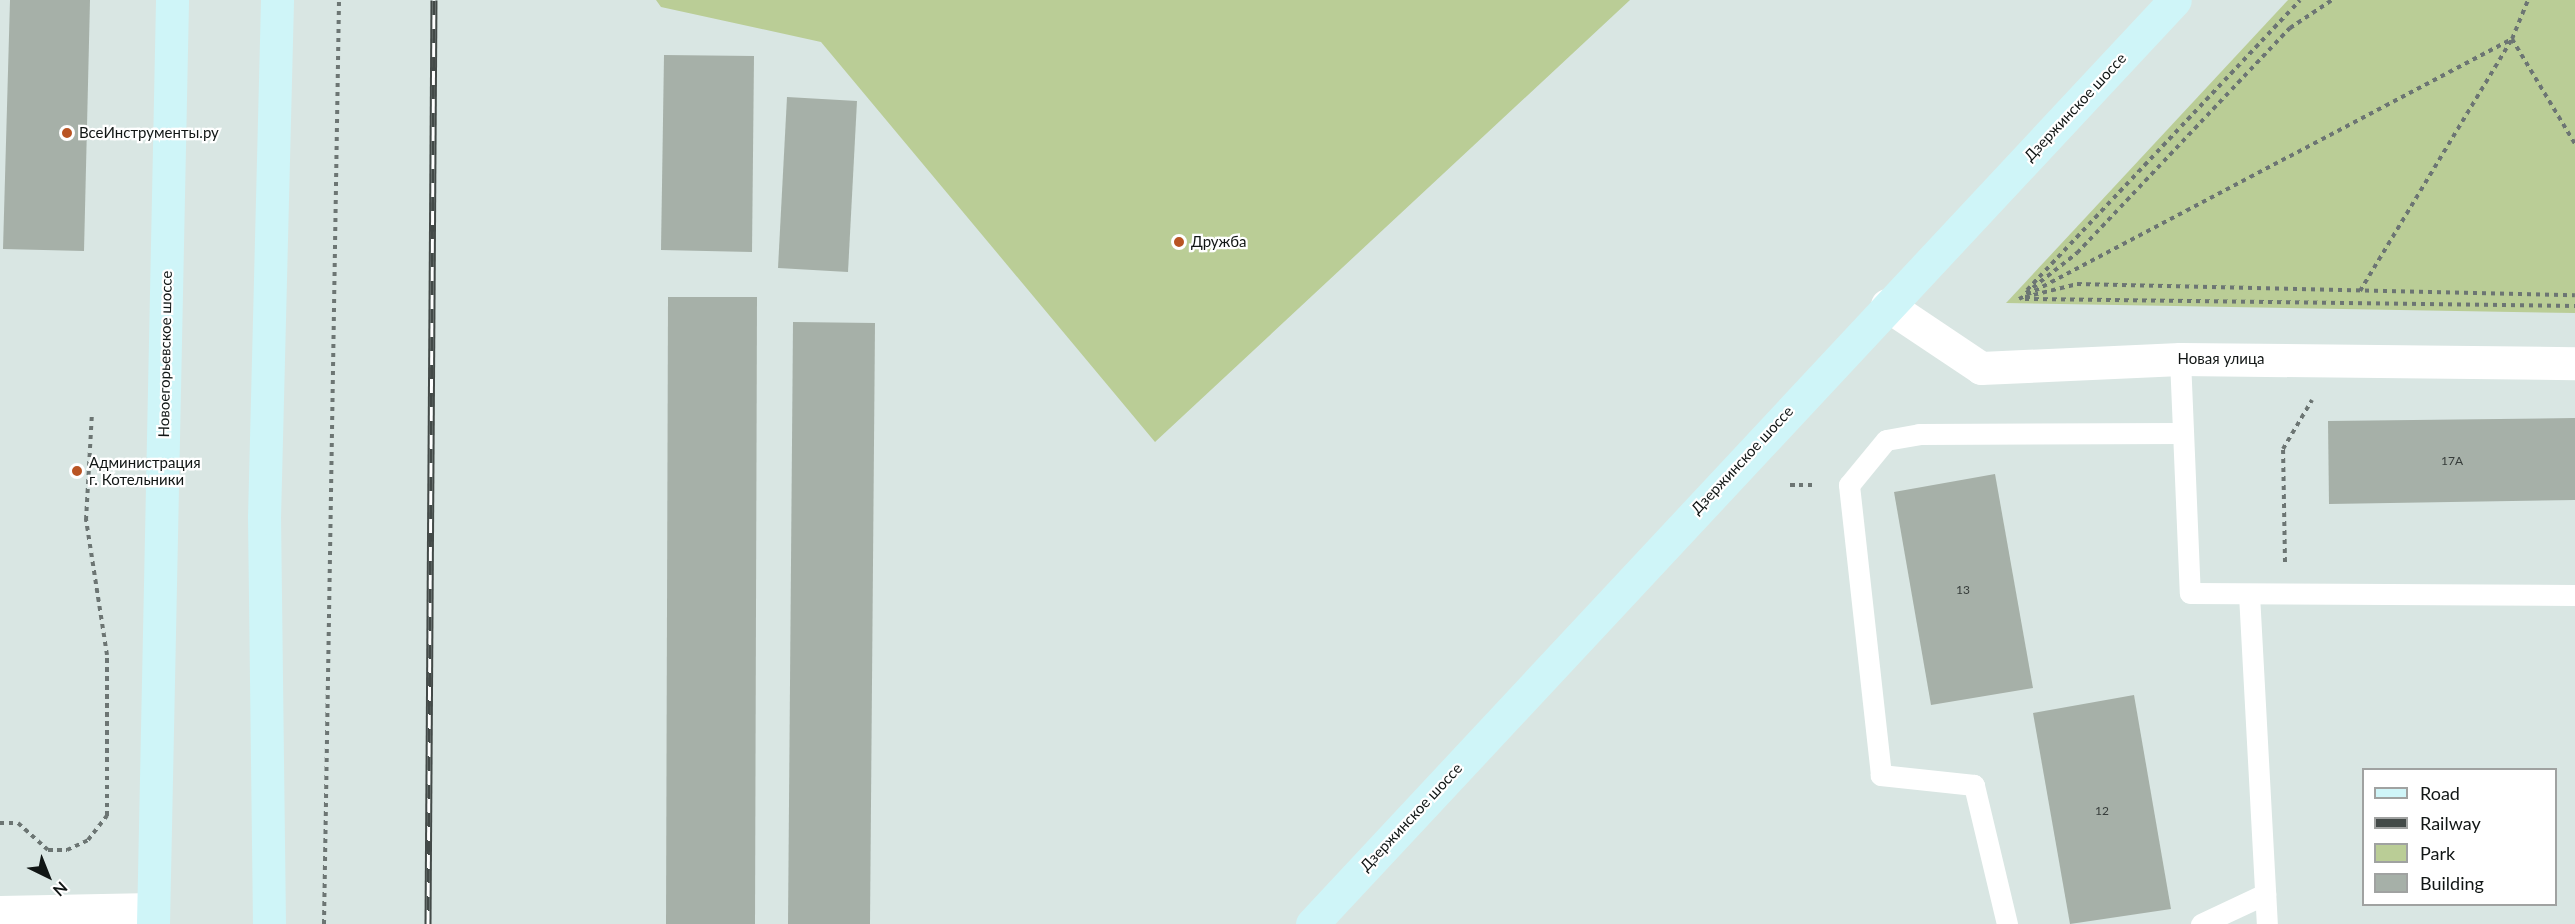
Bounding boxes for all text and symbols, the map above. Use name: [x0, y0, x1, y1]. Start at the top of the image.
street label: Дзержинское шоссе: [2020, 49, 2130, 165]
place label: ВсеИнструменты.ру: [79, 124, 219, 142]
marker: ВсеИнструменты.ру: [60, 126, 74, 140]
place label: Дружба: [1191, 233, 1247, 251]
marker: Дружба: [1172, 235, 1186, 249]
street label: Новоегорьевское шоссе: [155, 271, 175, 437]
street label: Новая улица: [2178, 350, 2264, 368]
street label: Дзержинское шоссе: [1687, 402, 1797, 518]
place label: Администрация г. Котельники: [89, 453, 201, 488]
house number: 17А: [2441, 454, 2463, 468]
marker: Администрация г. Котельники: [70, 464, 84, 478]
house number: 13: [1956, 583, 1970, 597]
street label: Дзержинское шоссе: [1356, 759, 1466, 875]
legend: [2362, 768, 2557, 906]
text: Road: [2420, 782, 2460, 804]
house number: 12: [2095, 804, 2109, 818]
text: Railway: [2420, 812, 2481, 834]
text: Park: [2420, 842, 2455, 864]
north arrow: [18, 846, 78, 906]
text: Building: [2420, 872, 2484, 894]
text: N: [50, 878, 72, 901]

